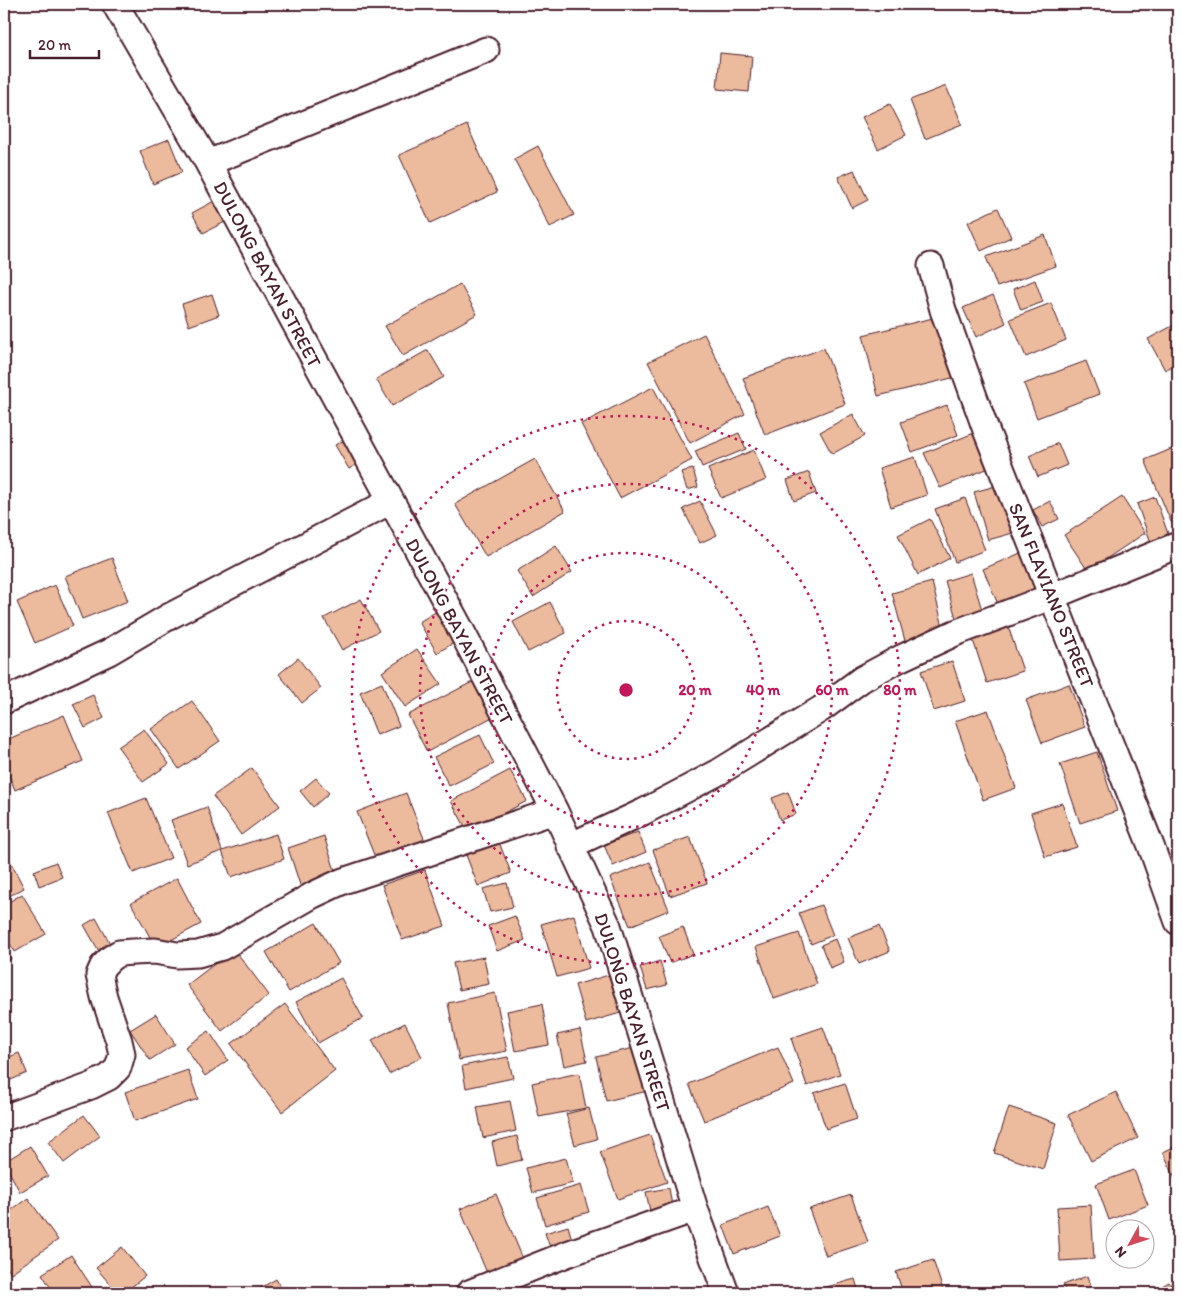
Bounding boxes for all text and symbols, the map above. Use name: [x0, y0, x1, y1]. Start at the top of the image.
scale bar: [30, 28, 99, 60]
text: 20 m: [38, 36, 72, 54]
street label: DULONG BAYAN STREET: [209, 177, 327, 372]
street label: SAN FLAVIANO STREET: [1004, 499, 1099, 691]
street label: DULONG BAYAN STREET: [401, 534, 519, 729]
centre of rings: [617, 681, 635, 699]
text: 20 m: [678, 681, 712, 699]
text: 40 m: [746, 681, 781, 699]
text: 60 m: [815, 681, 849, 699]
text: 80 m: [883, 681, 917, 699]
street label: DULONG BAYAN STREET: [590, 910, 676, 1115]
north arrow: [1104, 1220, 1154, 1270]
text: N: [1111, 1243, 1130, 1261]

